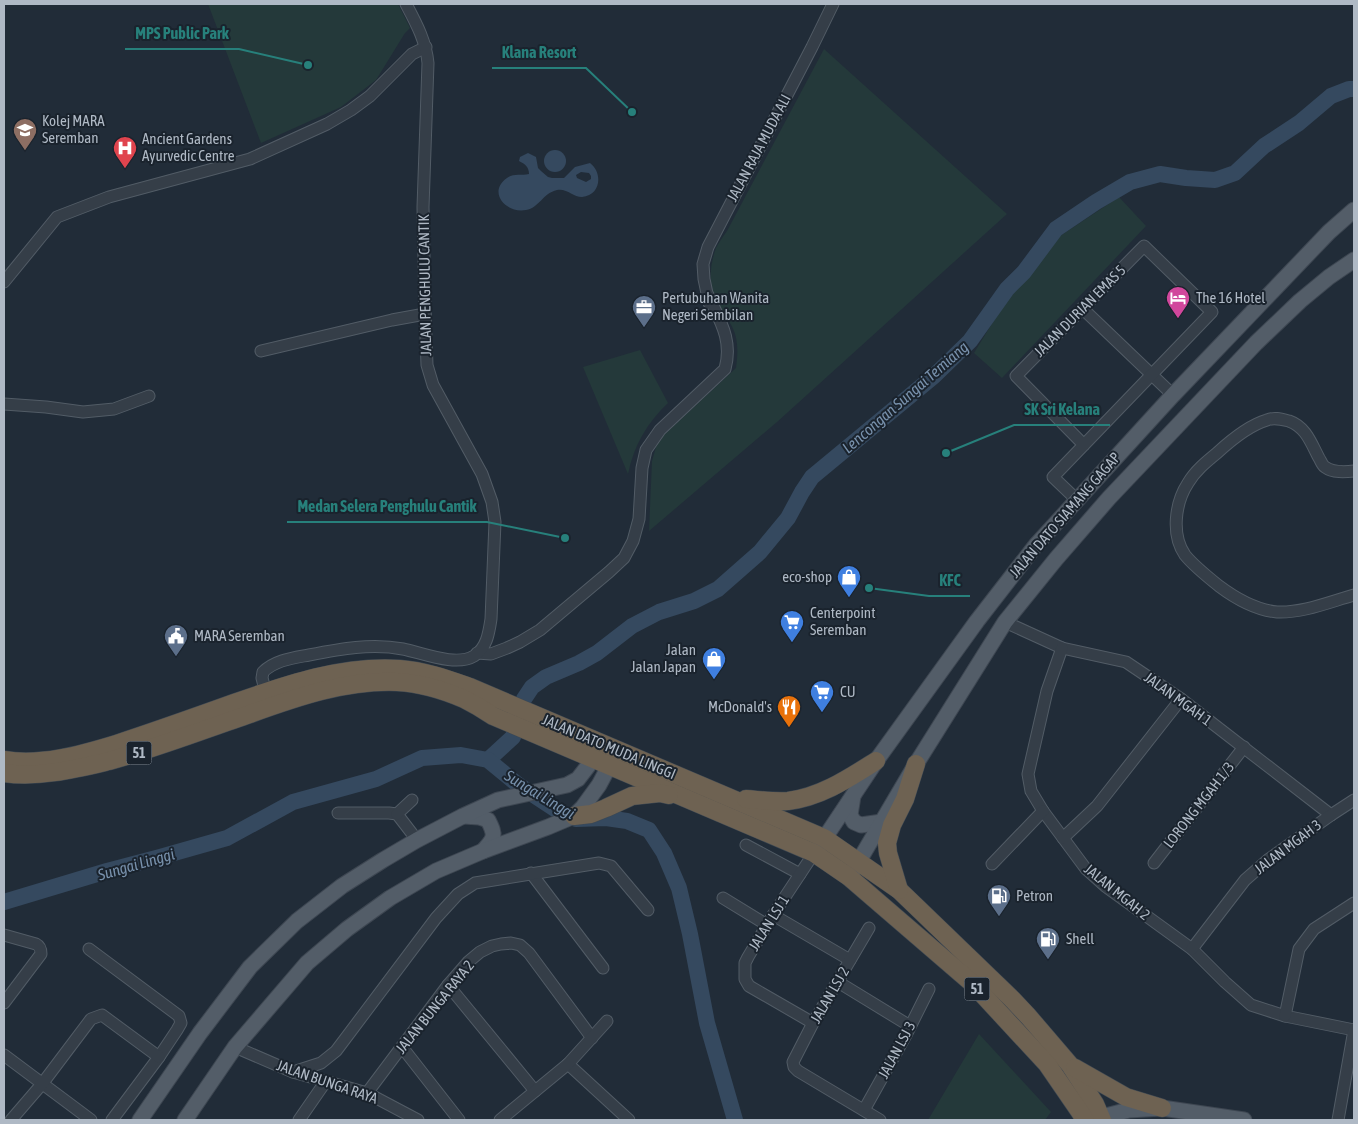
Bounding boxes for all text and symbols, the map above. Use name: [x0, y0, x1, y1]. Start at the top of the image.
callout: MPS Public Park: [125, 18, 239, 49]
text: MPS Public Park: [135, 24, 230, 42]
callout: Klana Resort: [492, 37, 586, 68]
text: Klana Resort: [502, 43, 577, 61]
street label: JALAN RAJA MUDA ALI: [723, 91, 794, 204]
place label: Kolej MARA Seremban: [42, 112, 105, 146]
school or university icon: Kolej MARA Seremban: [12, 117, 38, 151]
place label: Ancient Gardens Ayurvedic Centre: [142, 130, 235, 164]
hospital icon: Ancient Gardens Ayurvedic Centre: [112, 135, 138, 169]
street label: JALAN PENGHULU CANTIK: [415, 213, 434, 356]
street label: JALAN DURIAN EMAS 5: [1030, 261, 1129, 360]
hotel icon: The 16 Hotel: [1165, 285, 1191, 319]
place label: Pertubuhan Wanita Negeri Sembilan: [662, 289, 769, 323]
place label: The 16 Hotel: [1196, 289, 1265, 306]
office icon: Pertubuhan Wanita Negeri Sembilan: [631, 294, 657, 328]
water label: Lencongan Sungai Temiang: [838, 337, 972, 457]
callout: SK Sri Kelana: [1014, 394, 1110, 425]
text: SK Sri Kelana: [1024, 400, 1100, 418]
street label: JALAN DATO SIAMANG GAGAP: [1006, 449, 1124, 581]
callout: Medan Selera Penghulu Cantik: [287, 491, 487, 522]
text: Medan Selera Penghulu Cantik: [297, 497, 478, 515]
shop icon: eco-shop: [836, 564, 862, 598]
callout: KFC: [929, 565, 970, 596]
place label: eco-shop: [782, 568, 832, 585]
text: KFC: [939, 571, 962, 589]
place label: Centerpoint Seremban: [810, 604, 875, 638]
supermarket icon: Centerpoint Seremban: [779, 609, 805, 643]
public building icon: MARA Seremban: [163, 623, 189, 657]
place label: MARA Seremban: [194, 627, 285, 644]
place label: Jalan Jalan Japan: [631, 641, 696, 675]
shop icon: Jalan Jalan Japan: [701, 646, 727, 680]
street label: JALAN MGAH 1: [1141, 668, 1215, 729]
supermarket icon: CU: [809, 679, 835, 713]
place label: CU: [840, 683, 856, 700]
restaurant icon: McDonald's: [776, 694, 802, 728]
place label: McDonald's: [708, 698, 772, 715]
street label: JALAN DATO MUDA LINGGI: [540, 711, 679, 782]
road number: 51: [126, 741, 152, 764]
street label: LORONG MGAH 1/3: [1160, 758, 1237, 851]
water label: Sungai Linggi: [500, 765, 579, 823]
street label: JALAN MGAH 3: [1251, 816, 1325, 877]
water label: Sungai Linggi: [95, 844, 177, 885]
street label: JALAN MGAH 2: [1081, 860, 1154, 923]
fuel station icon: Petron: [986, 883, 1012, 917]
place label: Petron: [1016, 887, 1053, 904]
street label: JALAN LSJ 1: [745, 892, 792, 954]
fuel station icon: Shell: [1035, 926, 1061, 960]
place label: Shell: [1066, 930, 1094, 947]
street label: JALAN BUNGA RAYA 2: [392, 957, 477, 1057]
street label: JALAN LSJ 2: [807, 964, 852, 1026]
road number: 51: [964, 978, 990, 1001]
street label: JALAN LSJ 3: [874, 1018, 919, 1081]
street label: JALAN BUNGA RAYA: [274, 1056, 381, 1107]

